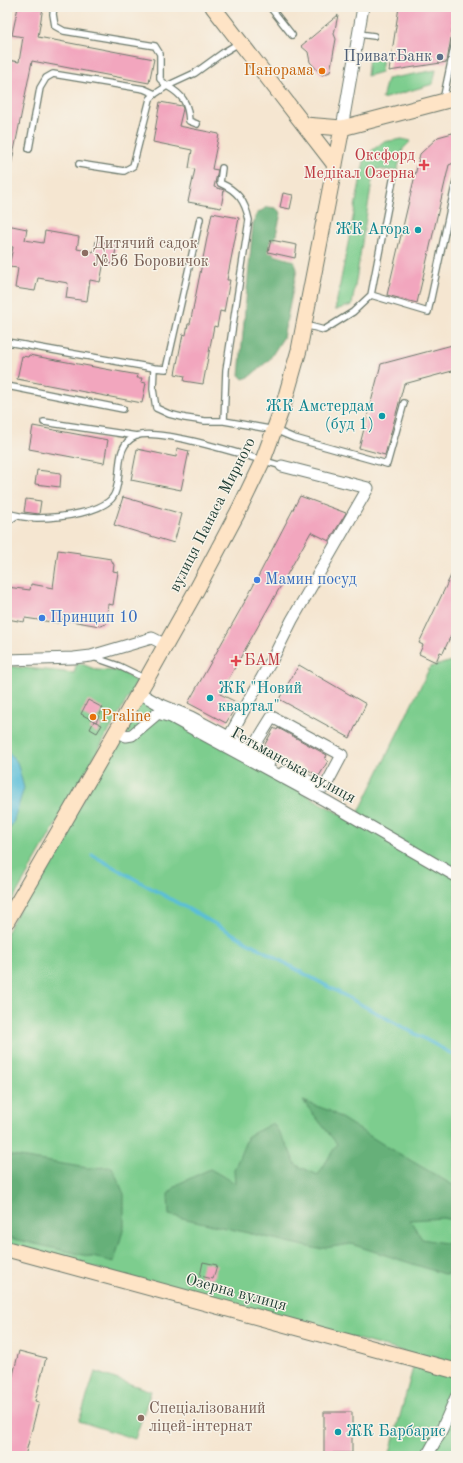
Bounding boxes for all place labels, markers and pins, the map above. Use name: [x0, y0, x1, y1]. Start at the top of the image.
place label: ПриватБанк: [343, 49, 432, 65]
marker: ПриватБанк: [435, 52, 445, 62]
place label: Панорама: [243, 63, 314, 79]
marker: Панорама: [317, 66, 327, 76]
place label: Оксфорд Медікал Озерна: [303, 148, 415, 182]
marker: Оксфорд Медікал Озерна: [418, 159, 430, 171]
place label: ЖК Агора: [335, 222, 410, 238]
marker: ЖК Агора: [413, 225, 423, 235]
place label: Дитячий садок №56 Боровичок: [93, 236, 209, 270]
marker: Дитячий садок №56 Боровичок: [80, 248, 90, 258]
place label: ЖК Амстердам (буд 1): [266, 399, 374, 433]
marker: ЖК Амстердам (буд 1): [377, 411, 387, 421]
place label: Мамин посуд: [265, 572, 357, 588]
marker: Мамин посуд: [252, 575, 262, 585]
place label: Принцип 10: [50, 610, 137, 626]
marker: Принцип 10: [37, 613, 47, 623]
place label: БАМ: [244, 653, 280, 669]
marker: БАМ: [231, 656, 241, 666]
place label: ЖК "Новий квартал": [218, 681, 302, 715]
marker: ЖК "Новий квартал": [205, 693, 215, 703]
place label: Praline: [101, 709, 151, 725]
marker: Praline: [88, 712, 98, 722]
place label: Спеціалізований ліцей-інтернат: [149, 1401, 266, 1435]
marker: Спеціалізований ліцей-інтернат: [136, 1413, 146, 1423]
place label: ЖК Барбарис: [346, 1424, 446, 1440]
marker: ЖК Барбарис: [333, 1427, 343, 1437]

